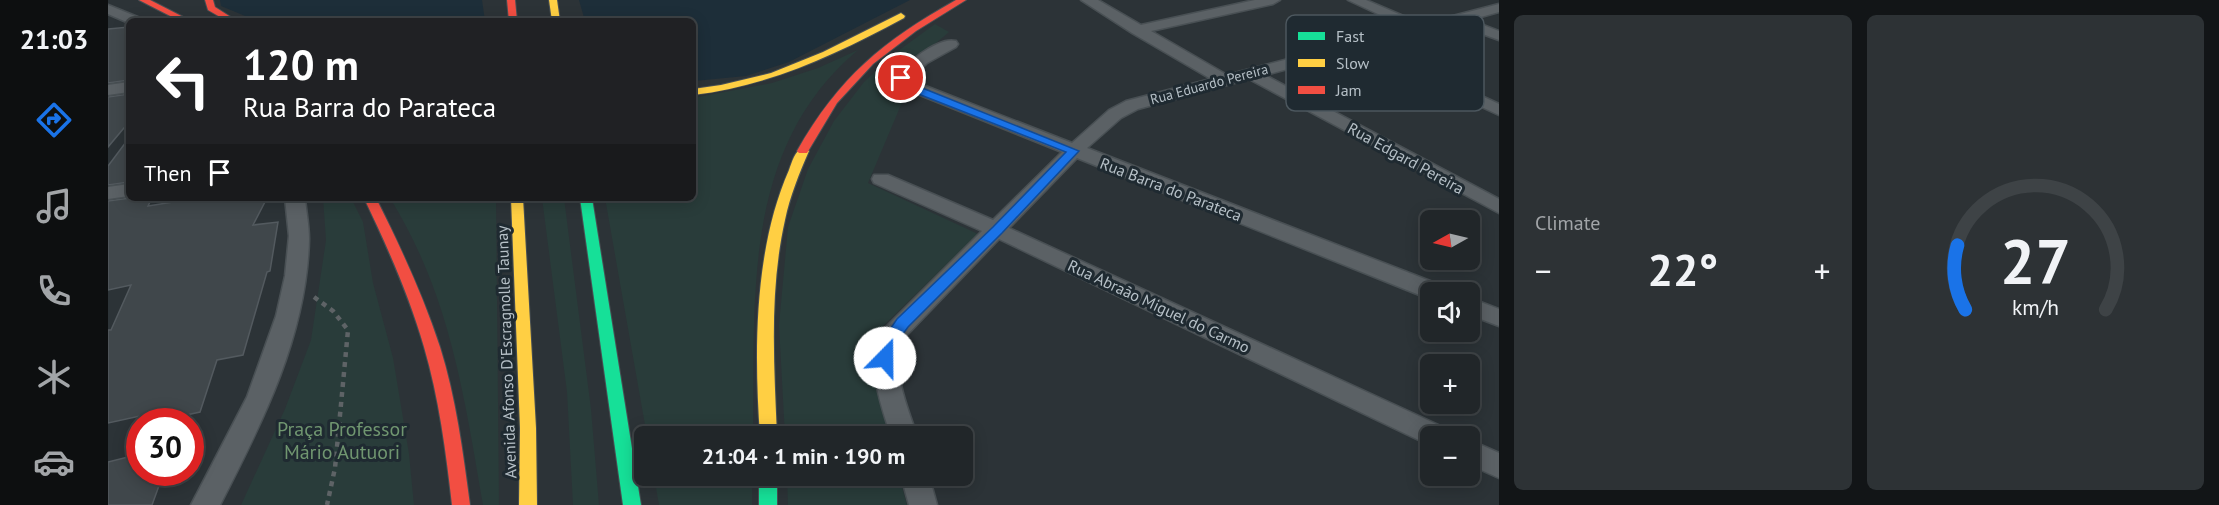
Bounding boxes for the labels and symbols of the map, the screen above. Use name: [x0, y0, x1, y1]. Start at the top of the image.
legend: [1286, 15, 1484, 111]
text: Fast: [1336, 26, 1365, 46]
pin: [875, 52, 926, 103]
text: Slow: [1336, 53, 1370, 73]
street label: Rua Eduardo Pereira: [1148, 60, 1270, 108]
text: Jam: [1335, 80, 1362, 100]
street label: Rua Edgard Pereira: [1344, 118, 1468, 198]
street label: Rua Barra do Parateca: [1097, 153, 1245, 225]
north arrow: [1420, 210, 1480, 270]
street label: Avenida Afonso D'Escragnolle Taunay: [492, 225, 520, 479]
street label: Rua Abraão Miguel do Carmo: [1065, 255, 1253, 357]
position arrow: [853, 326, 917, 390]
speed limit sign: 30: [126, 408, 204, 486]
park label: Praça Professor Mário Autuori: [277, 416, 407, 465]

